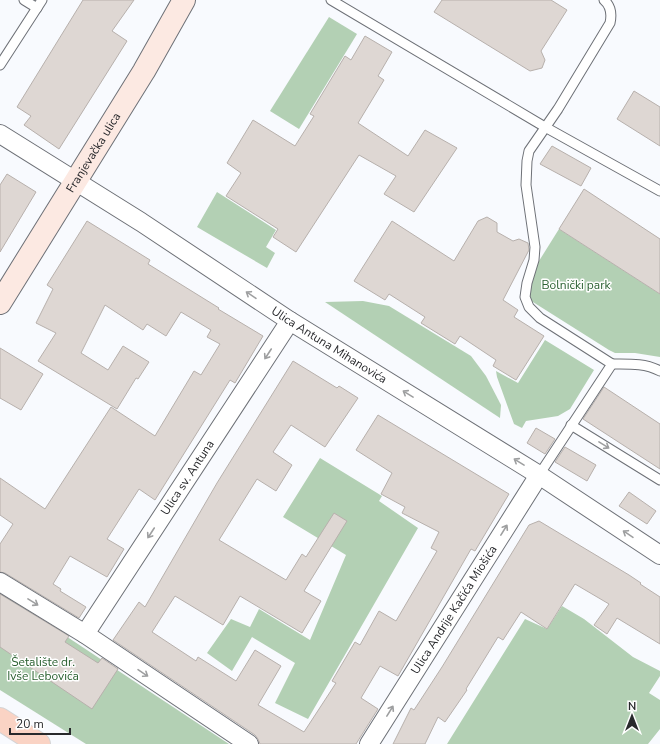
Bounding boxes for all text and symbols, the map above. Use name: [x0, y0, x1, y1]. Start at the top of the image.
street label: Franjevačka ulica: [62, 110, 124, 196]
park label: Bolnički park: [541, 277, 612, 293]
one-way arrow: [246, 291, 257, 299]
street label: Ulica Antuna Mihanovića: [268, 303, 390, 387]
one-way arrow: [264, 348, 272, 359]
one-way arrow: [402, 390, 414, 398]
street label: Ulica sv. Antuna: [157, 437, 218, 518]
one-way arrow: [598, 442, 610, 450]
one-way arrow: [513, 458, 525, 466]
one-way arrow: [500, 525, 508, 536]
one-way arrow: [147, 527, 155, 538]
one-way arrow: [622, 530, 633, 538]
street label: Ulica Andrije Kačića Miošića: [407, 542, 501, 677]
one-way arrow: [27, 599, 39, 607]
park label: Šetalište dr. Ivše Lebovića: [7, 654, 79, 684]
one-way arrow: [137, 669, 148, 677]
north arrow: [612, 696, 652, 736]
text: N: [628, 699, 636, 714]
one-way arrow: [386, 706, 394, 717]
scale bar: [10, 710, 70, 736]
text: 20 m: [16, 716, 44, 732]

